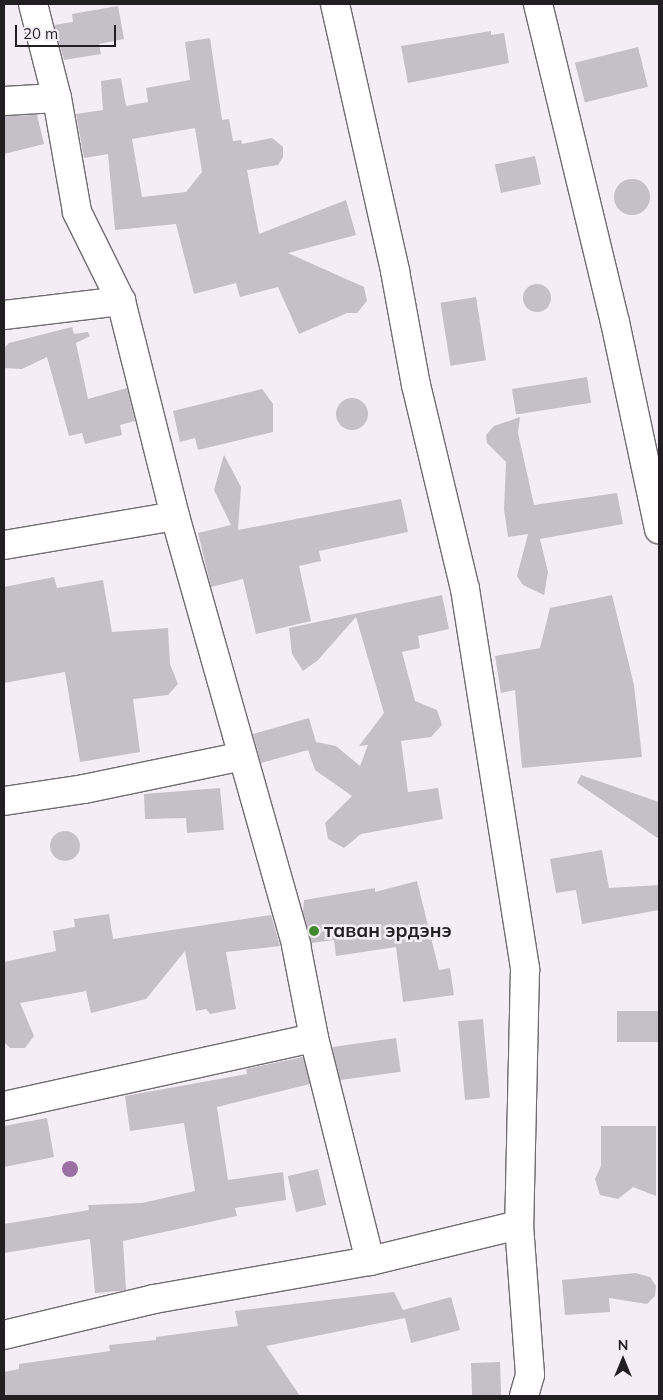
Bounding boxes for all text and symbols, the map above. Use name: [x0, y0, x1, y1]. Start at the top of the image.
scale bar: [18, 15, 119, 47]
text: 20 m: [23, 24, 58, 43]
place label: таван эрдэнэ: [324, 920, 452, 942]
marker: таван эрдэнэ: [308, 925, 320, 937]
north arrow: [598, 1335, 648, 1385]
text: N: [618, 1336, 628, 1354]

